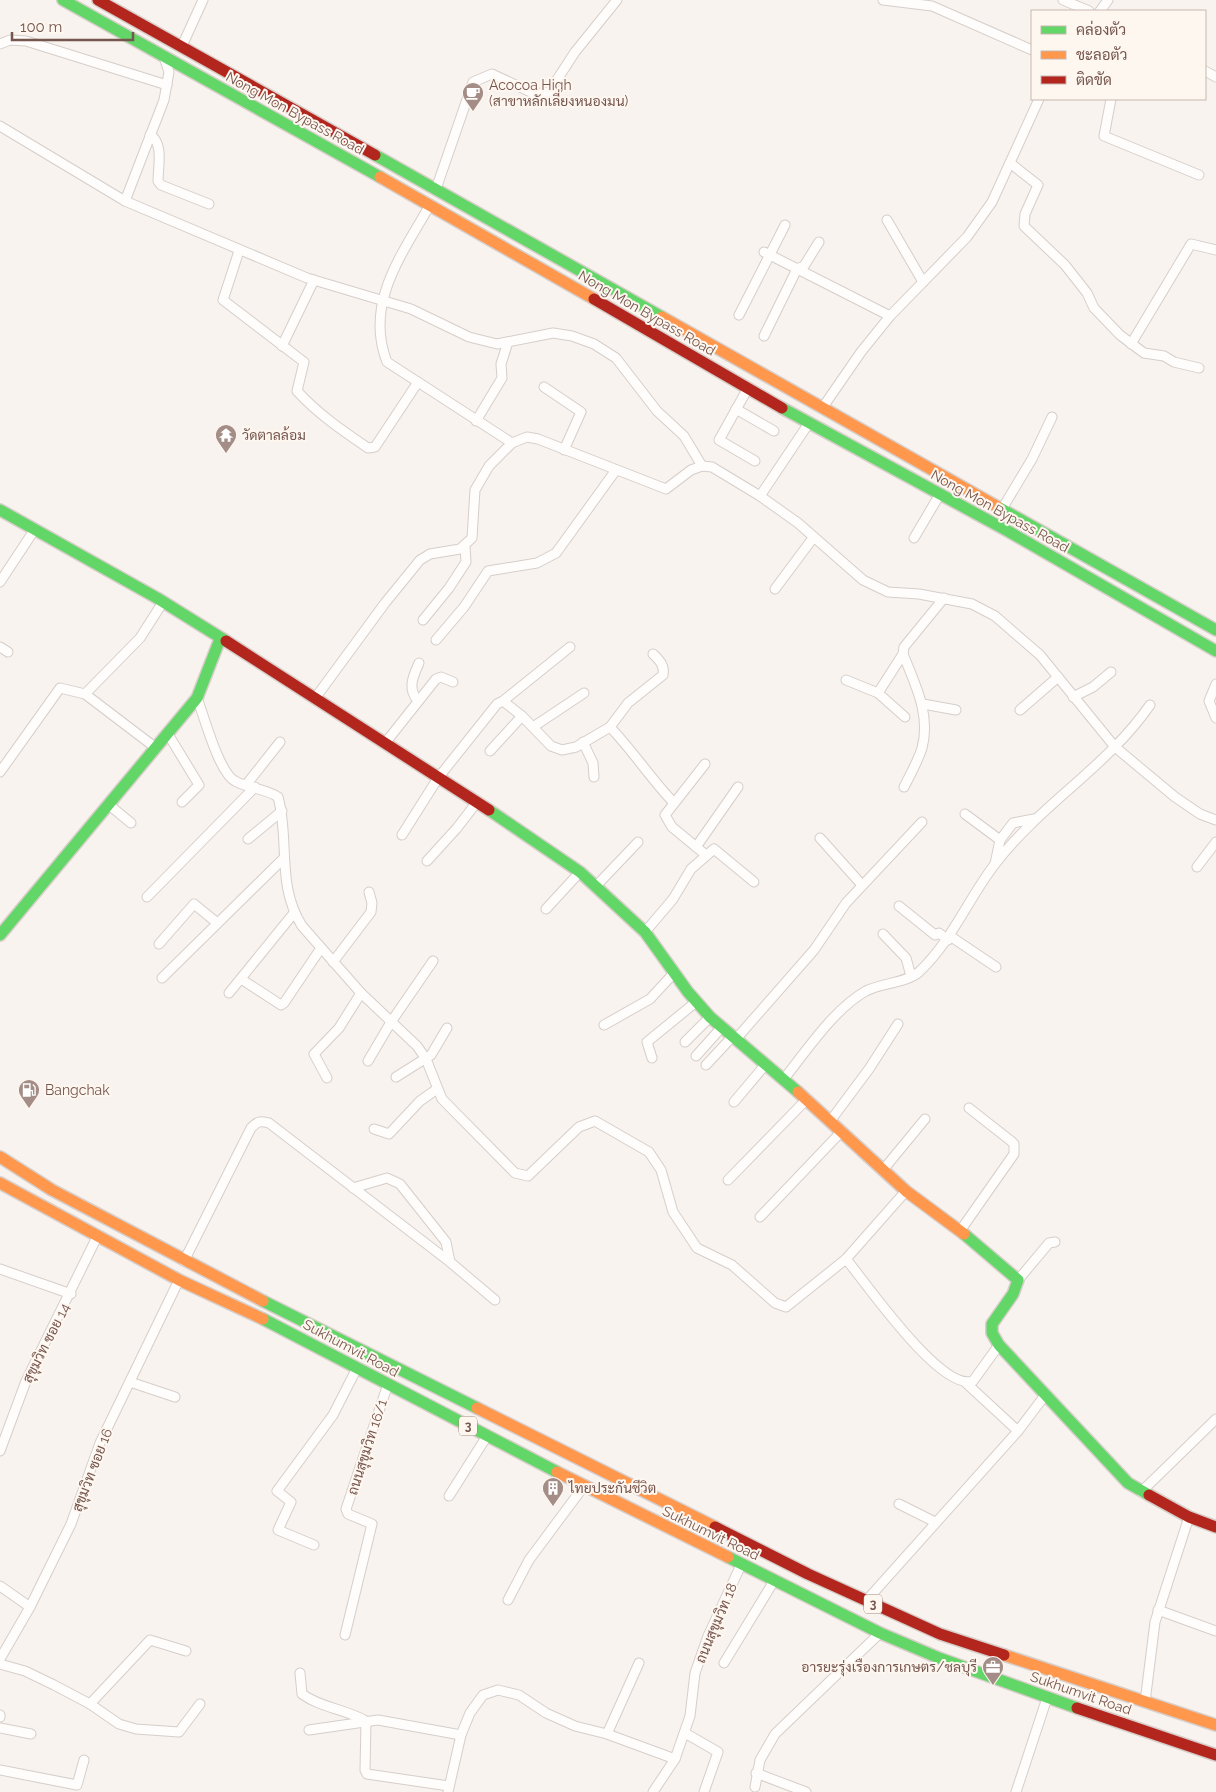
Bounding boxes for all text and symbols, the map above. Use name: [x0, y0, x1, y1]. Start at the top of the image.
scale bar: [12, 10, 134, 42]
legend: [1031, 10, 1206, 100]
text: 100 m: [20, 18, 62, 36]
text: คล่องตัว: [1076, 20, 1126, 39]
text: ชะลอตัว: [1076, 46, 1127, 64]
street label: Nong Mon Bypass Road: [223, 68, 367, 158]
text: ติดขัด: [1076, 71, 1112, 89]
place label: Acocoa High (สาขาหลักเลี่ยงหนองมน): [489, 77, 629, 109]
cafe icon: Acocoa High (สาขาหลักเลี่ยงหนองมน): [461, 81, 485, 112]
street label: Nong Mon Bypass Road: [576, 267, 718, 359]
temple icon: วัดตาลล้อม: [214, 423, 238, 454]
place label: วัดตาลล้อม: [242, 426, 306, 443]
street label: Nong Mon Bypass Road: [928, 466, 1072, 556]
fuel station icon: Bangchak: [17, 1078, 41, 1109]
place label: Bangchak: [45, 1082, 110, 1098]
street label: สุขุมวิท ซอย 14: [19, 1300, 75, 1386]
street label: Sukhumvit Road: [301, 1316, 401, 1380]
street label: ถนนสุขุมวิท 16/1: [344, 1397, 392, 1497]
road number: 3: [459, 1416, 477, 1435]
street label: สุขุมวิท ซอย 16: [69, 1426, 117, 1515]
building icon: ไทยประกันชีวิต: [541, 1476, 565, 1507]
place label: ไทยประกันชีวิต: [568, 1479, 656, 1496]
street label: Sukhumvit Road: [660, 1503, 762, 1563]
street label: ถนนสุขุมวิท 18: [692, 1581, 742, 1666]
road number: 3: [864, 1595, 882, 1614]
office icon: อารยะรุ่งเรืองการเกษตร/ชลบุรี: [981, 1655, 1005, 1686]
place label: อารยะรุ่งเรืองการเกษตร/ชลบุรี: [801, 1658, 977, 1677]
street label: Sukhumvit Road: [1028, 1668, 1134, 1718]

